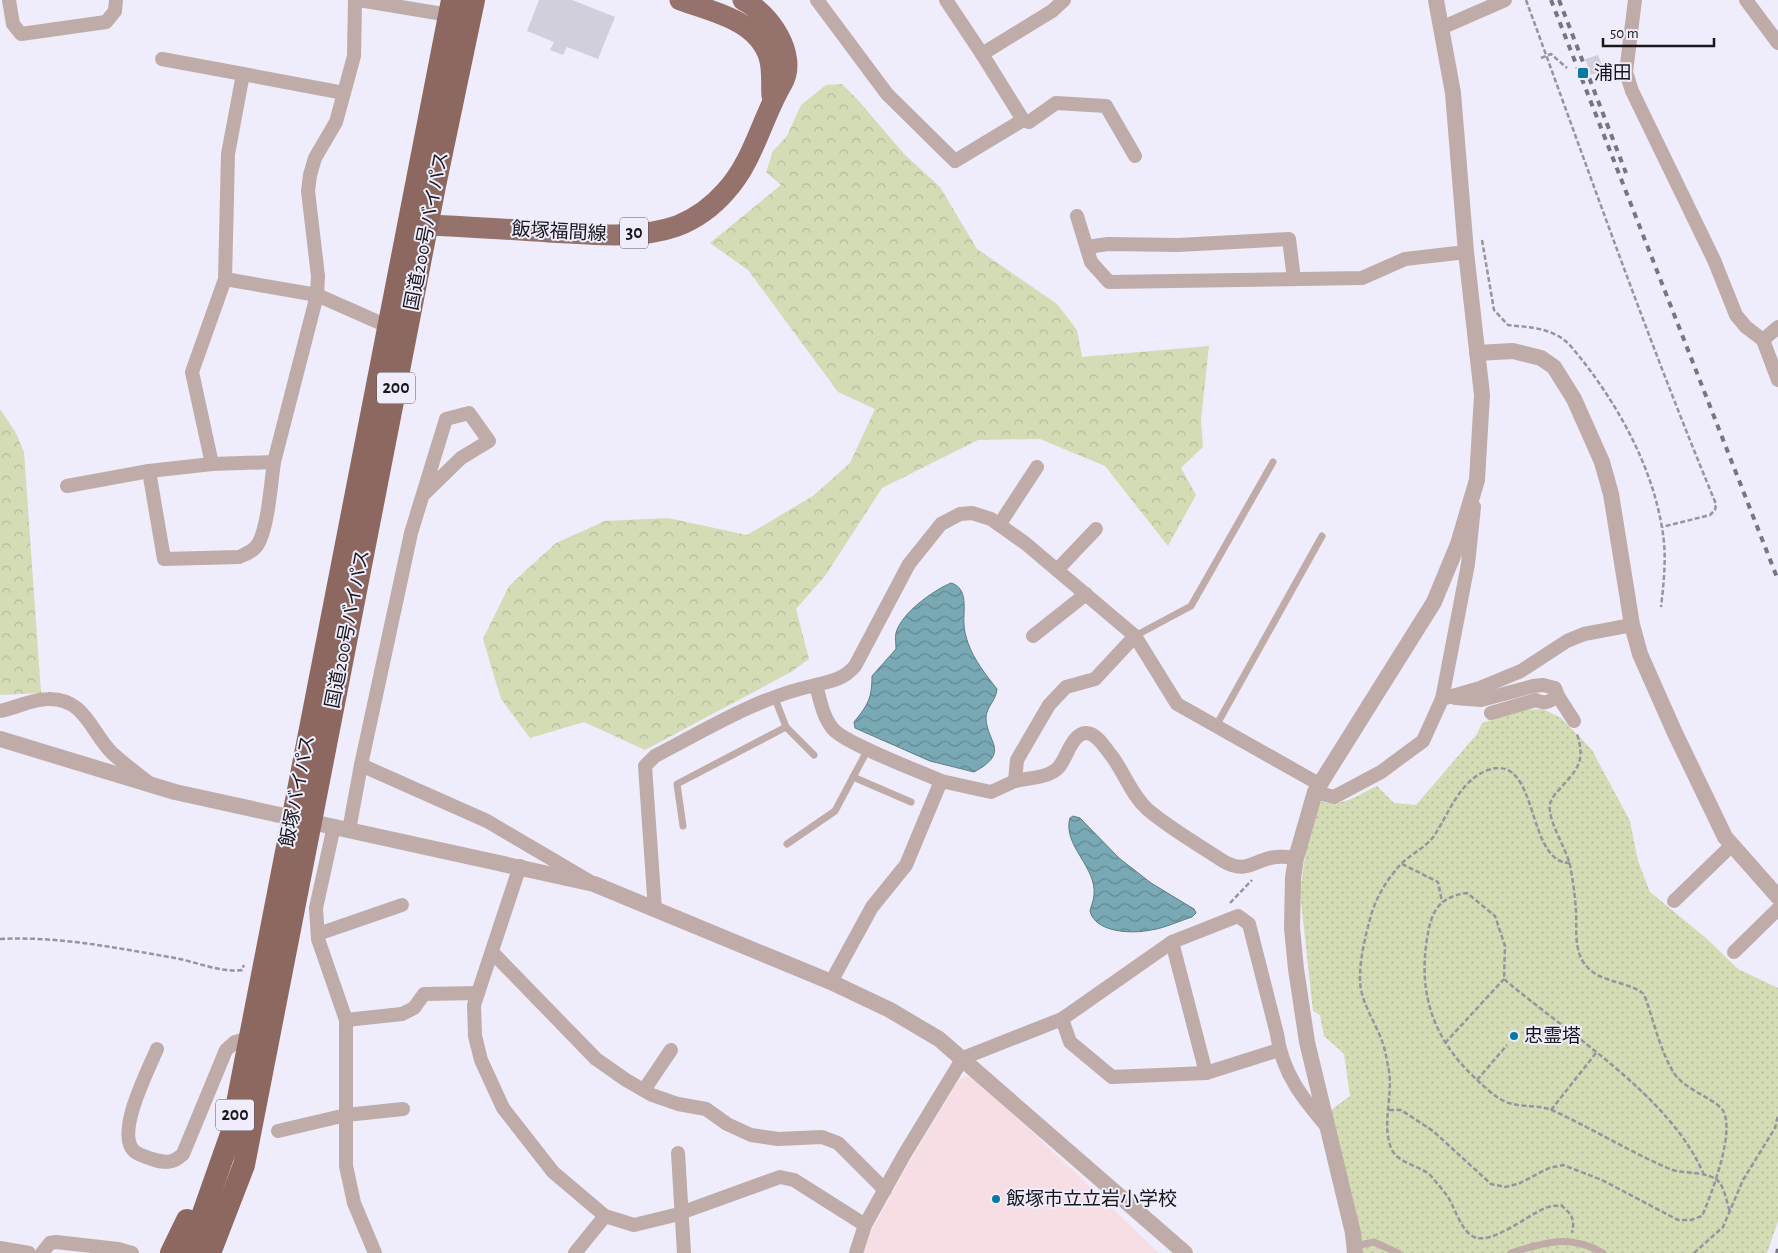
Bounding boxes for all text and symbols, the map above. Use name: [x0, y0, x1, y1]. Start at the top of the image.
scale bar: [1603, 15, 1714, 47]
text: 50 m: [1610, 26, 1639, 41]
place label: 浦田: [1594, 63, 1632, 83]
marker: 浦田: [1576, 66, 1590, 80]
street label: 国道200号バイパス: [401, 150, 452, 312]
road number: 30: [620, 218, 648, 248]
street label: 飯塚福間線: [511, 219, 607, 244]
road number: 200: [377, 372, 415, 403]
street label: 国道200号バイパス: [322, 548, 373, 710]
street label: 飯塚バイパス: [277, 733, 318, 849]
place label: 忠霊塔: [1524, 1025, 1581, 1046]
marker: 忠霊塔: [1508, 1030, 1520, 1042]
road number: 200: [216, 1100, 254, 1130]
place label: 飯塚市立立岩小学校: [1006, 1188, 1177, 1209]
marker: 飯塚市立立岩小学校: [990, 1193, 1002, 1205]

